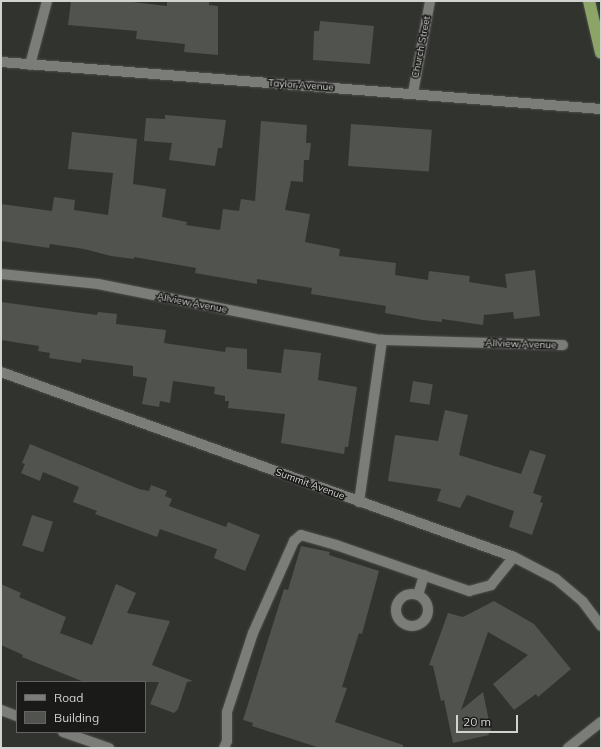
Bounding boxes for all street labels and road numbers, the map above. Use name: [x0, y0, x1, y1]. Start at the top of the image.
street label: Church Street: [409, 15, 433, 79]
street label: Taylor Avenue: [268, 77, 334, 93]
street label: Allview Avenue: [156, 290, 228, 316]
street label: Allview Avenue: [485, 337, 557, 351]
street label: Summit Avenue: [274, 466, 346, 502]

